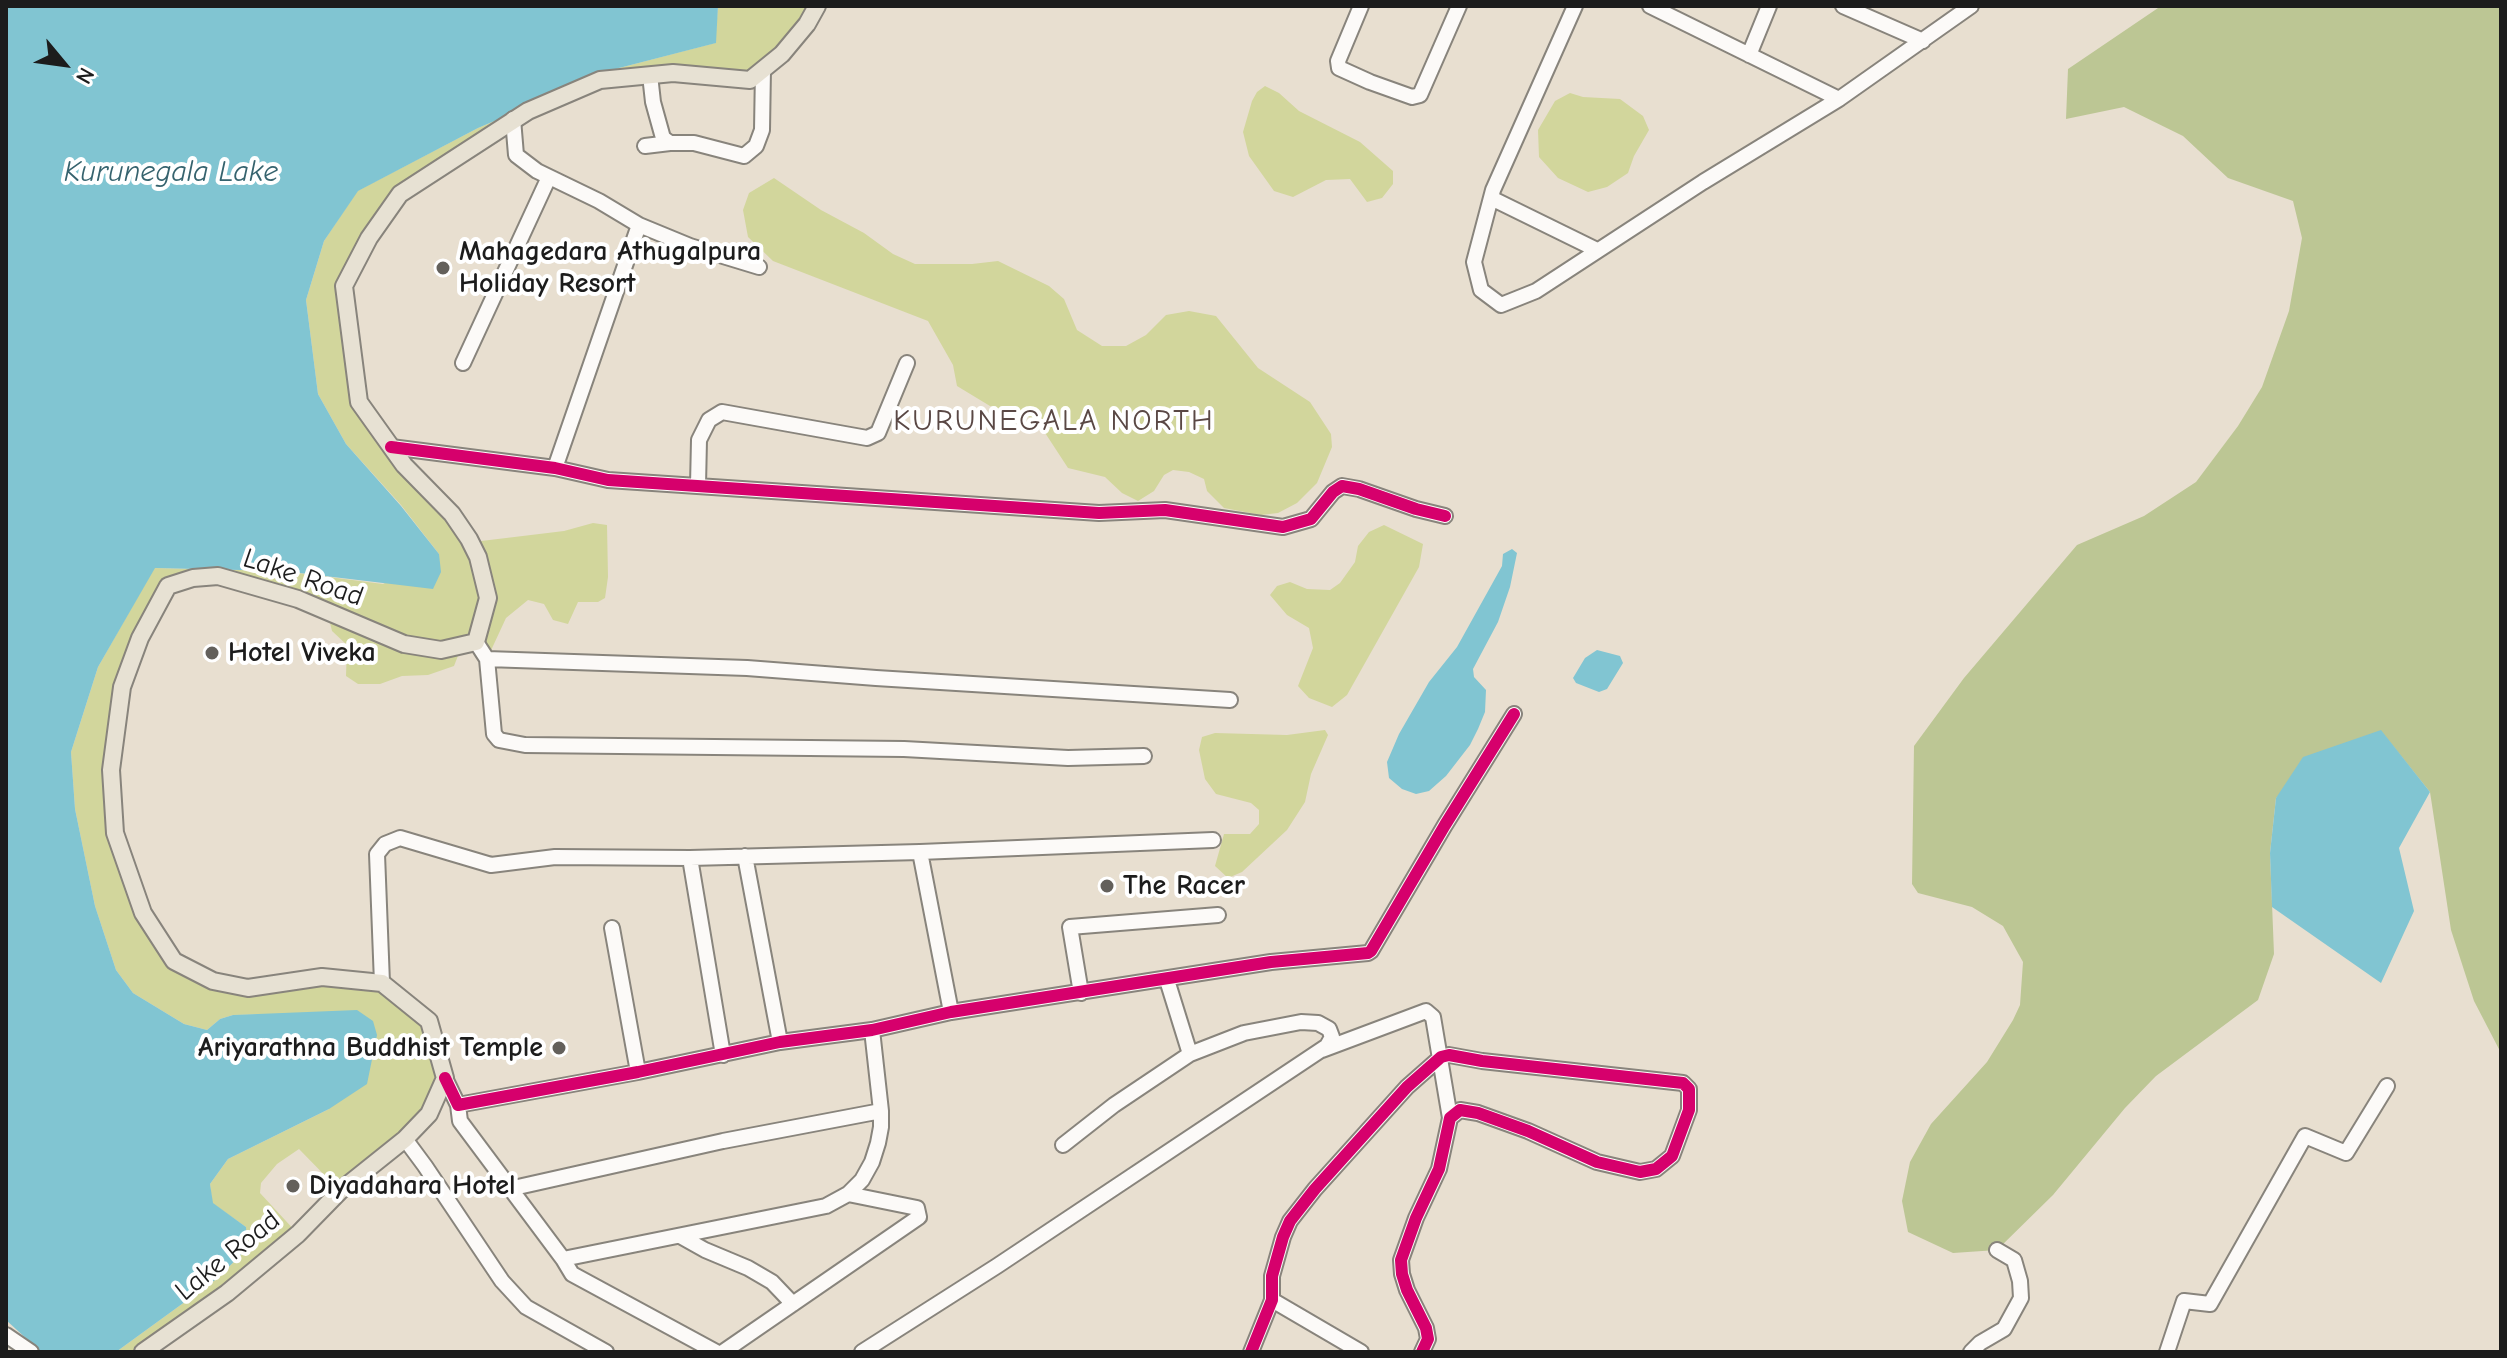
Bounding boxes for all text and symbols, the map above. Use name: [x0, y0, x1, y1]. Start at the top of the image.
north arrow: [24, 24, 104, 104]
text: N: [70, 63, 100, 88]
water label: Kurunegala Lake: [64, 155, 278, 191]
place label: Mahagedara Athugalpura Holiday Resort: [459, 235, 761, 301]
marker: Mahagedara Athugalpura Holiday Resort: [434, 259, 452, 277]
district label: KURUNEGALA NORTH: [893, 404, 1215, 440]
street label: Lake Road: [239, 542, 367, 614]
place label: Hotel Viveka: [228, 636, 376, 670]
marker: Hotel Viveka: [203, 644, 221, 662]
place label: The Racer: [1123, 869, 1245, 903]
marker: The Racer: [1098, 877, 1116, 895]
place label: Ariyarathna Buddhist Temple: [198, 1031, 543, 1065]
marker: Ariyarathna Buddhist Temple: [550, 1039, 568, 1057]
place label: Diyadahara Hotel: [309, 1169, 516, 1203]
marker: Diyadahara Hotel: [284, 1177, 302, 1195]
street label: Lake Road: [169, 1204, 287, 1308]

